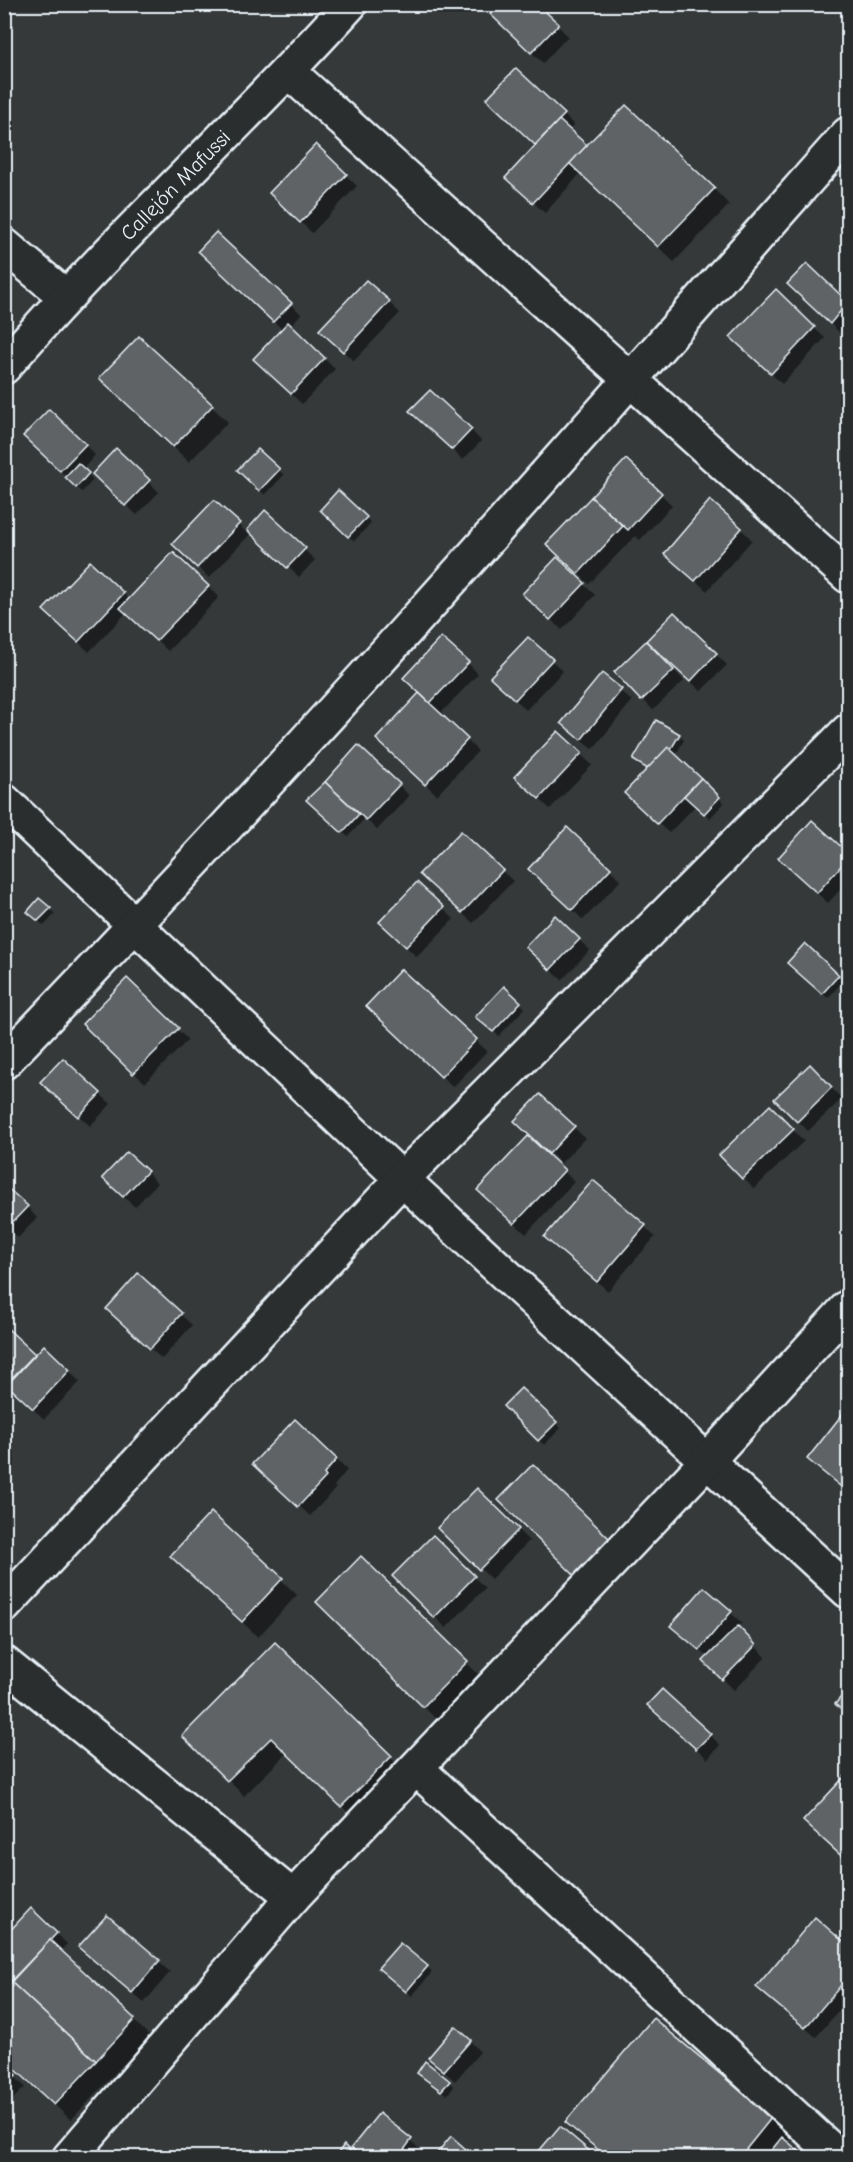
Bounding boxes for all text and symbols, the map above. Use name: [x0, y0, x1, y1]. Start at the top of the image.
street label: Callejón Mafussi: [116, 125, 235, 245]

